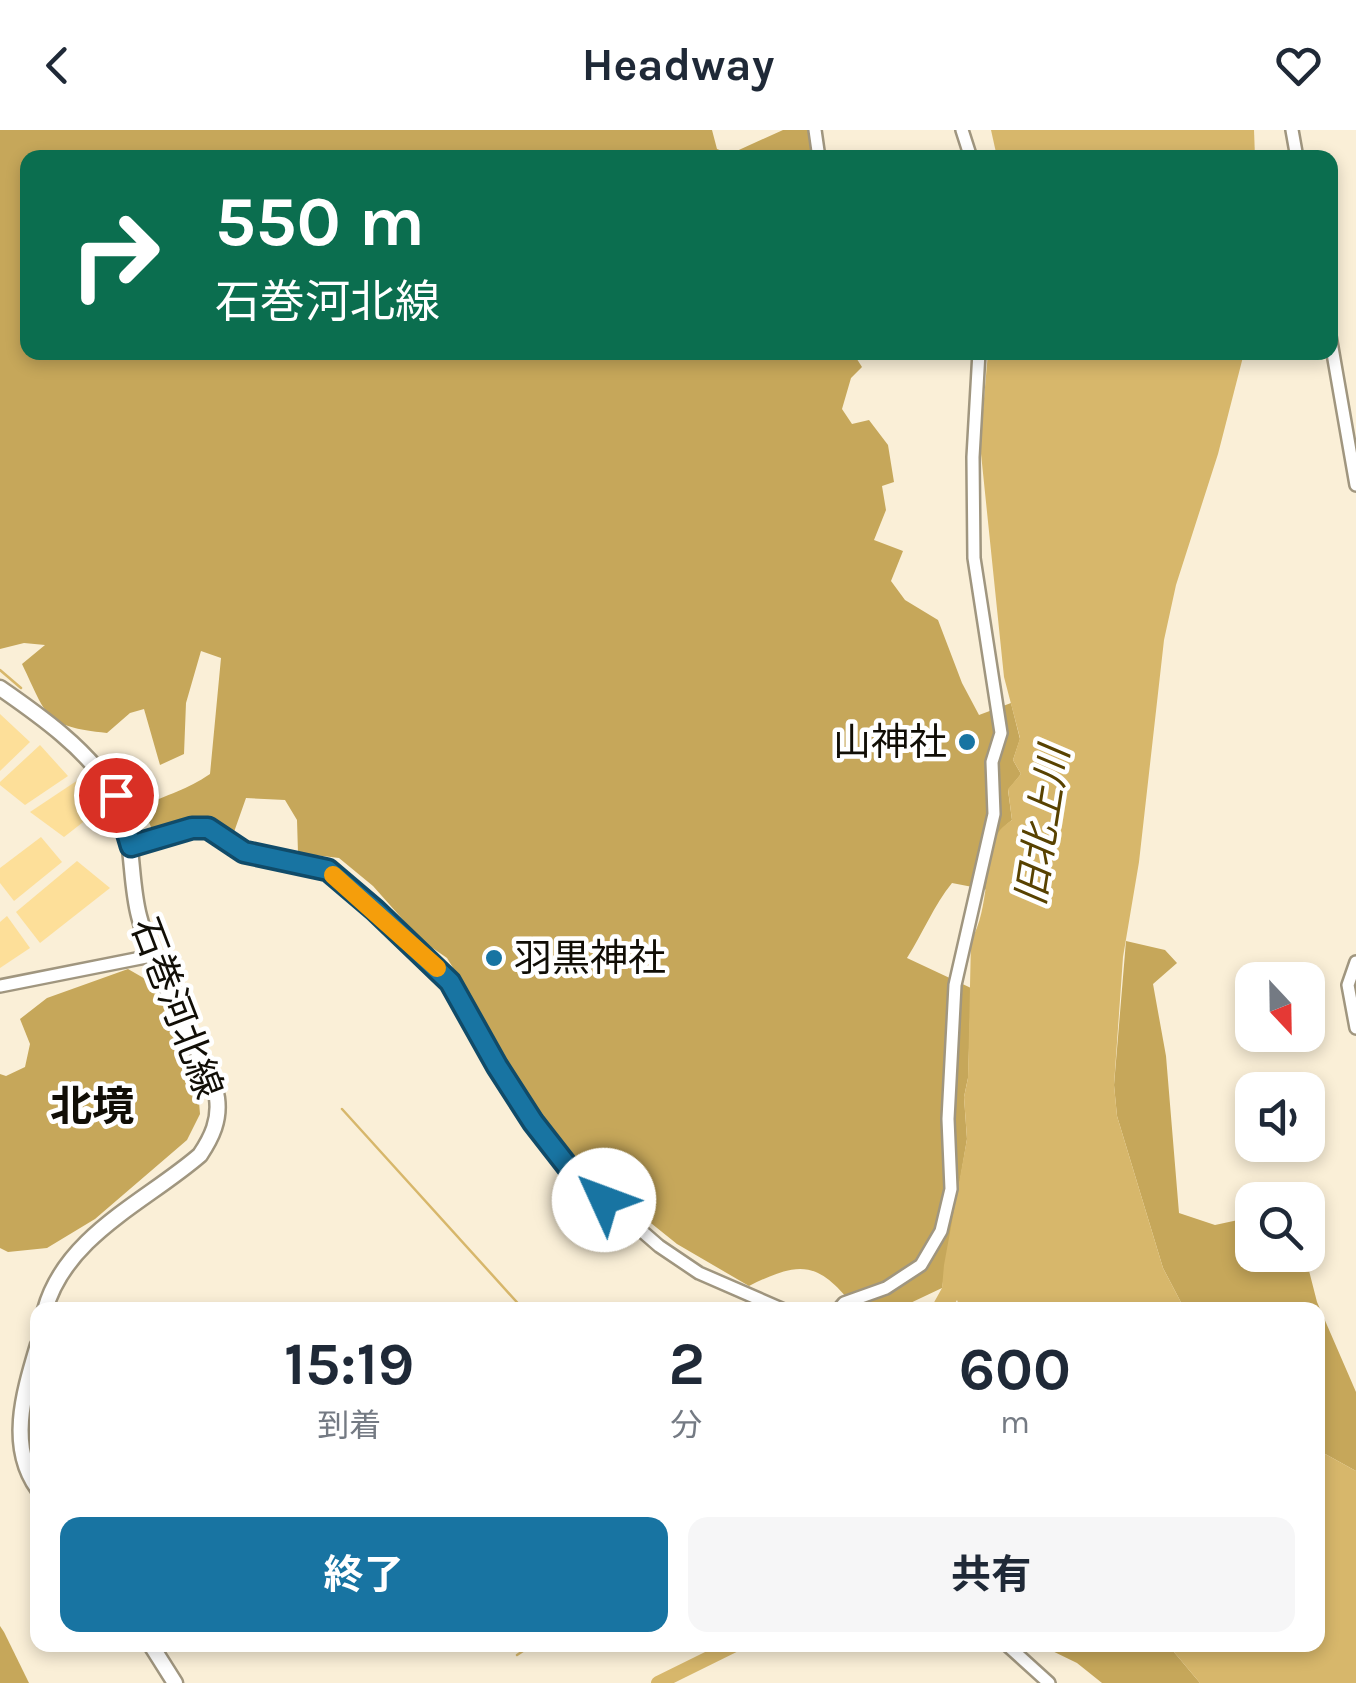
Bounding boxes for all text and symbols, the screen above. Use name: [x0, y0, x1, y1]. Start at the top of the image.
icon: back: [30, 38, 85, 93]
icon: heart: [1271, 38, 1326, 93]
text: Headway: [582, 39, 774, 91]
text: 550 m: [215, 181, 425, 263]
icon: right: [50, 190, 180, 320]
text: 石巻河北線: [215, 276, 440, 328]
place label: 山神社: [833, 720, 947, 765]
marker: 山神社: [956, 731, 978, 753]
water label: 旧北上川: [1007, 739, 1079, 909]
pin: [74, 753, 159, 838]
icon: arrive: [89, 768, 144, 823]
street label: 石巻河北線: [121, 911, 232, 1105]
place label: 羽黒神社: [514, 936, 666, 981]
marker: 羽黒神社: [483, 947, 505, 969]
north arrow: [1235, 962, 1325, 1052]
map controls: [1235, 962, 1325, 1272]
button: sound: [1235, 1072, 1325, 1162]
district label: 北境: [50, 1082, 134, 1132]
position arrow: [552, 1148, 656, 1252]
button: search: [1235, 1182, 1325, 1272]
text: 15:19: [284, 1329, 414, 1399]
text: 2: [668, 1329, 705, 1399]
text: 600: [959, 1334, 1071, 1404]
text: m: [1000, 1404, 1030, 1441]
text: 到着: [317, 1407, 381, 1444]
text: 分: [671, 1407, 703, 1444]
button: 終了: [60, 1517, 668, 1632]
button: 共有: [688, 1517, 1295, 1632]

